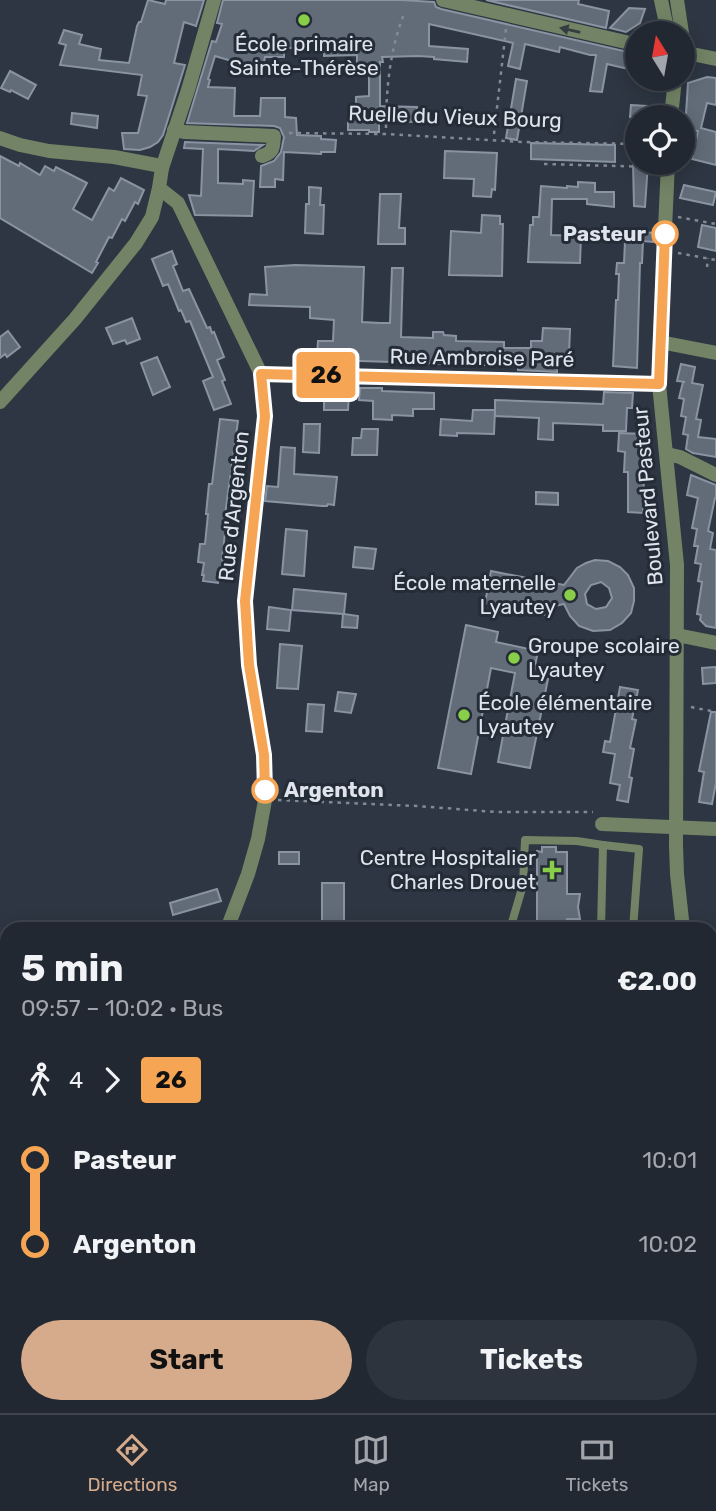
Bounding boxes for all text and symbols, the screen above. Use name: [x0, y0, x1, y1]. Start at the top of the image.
marker: École primaire Sainte-Thérèse: [296, 12, 312, 28]
north arrow: [625, 21, 695, 91]
map controls: [625, 21, 695, 175]
one-way arrow: [559, 24, 581, 35]
place label: École primaire Sainte-Thérèse: [229, 31, 379, 80]
street label: Ruelle du Vieux Bourg: [348, 100, 562, 133]
button: locate: [625, 105, 695, 175]
place label: Pasteur: [563, 221, 646, 246]
marker: Pasteur: [652, 221, 678, 247]
street label: Rue Ambroise Paré: [389, 343, 575, 372]
line badge: 26: [294, 352, 358, 398]
text: 26: [310, 361, 342, 389]
street label: Boulevard Pasteur: [627, 405, 668, 587]
street label: Rue d'Argenton: [213, 430, 254, 582]
place label: École maternelle Lyautey: [393, 570, 556, 619]
marker: École maternelle Lyautey: [562, 587, 578, 603]
place label: Groupe scolaire Lyautey: [528, 633, 680, 682]
marker: Groupe scolaire Lyautey: [506, 650, 522, 666]
place label: École élémentaire Lyautey: [478, 690, 652, 739]
marker: École élémentaire Lyautey: [456, 707, 472, 723]
marker: Argenton: [252, 777, 278, 803]
place label: Argenton: [284, 777, 384, 802]
place label: Centre Hospitalier Charles Drouet: [360, 845, 536, 894]
marker: Centre Hospitalier Charles Drouet: [542, 860, 562, 880]
text: 5 min: [21, 945, 124, 991]
text: €2.00: [617, 966, 697, 997]
text: 09:57 – 10:02 · Bus: [21, 994, 223, 1022]
icon: walk: [21, 1061, 59, 1099]
icon: forward: [93, 1061, 131, 1099]
text: 4: [69, 1066, 83, 1094]
text: 26: [155, 1066, 187, 1094]
text: Pasteur: [73, 1145, 176, 1176]
text: 10:01: [642, 1146, 697, 1174]
text: Argenton: [73, 1229, 197, 1260]
text: 10:02: [639, 1230, 697, 1258]
button: Start: [21, 1320, 352, 1400]
button: Tickets: [366, 1320, 697, 1400]
tab: Directions: [87, 1431, 177, 1496]
tab: Map: [352, 1431, 390, 1496]
tab: Tickets: [565, 1431, 629, 1496]

